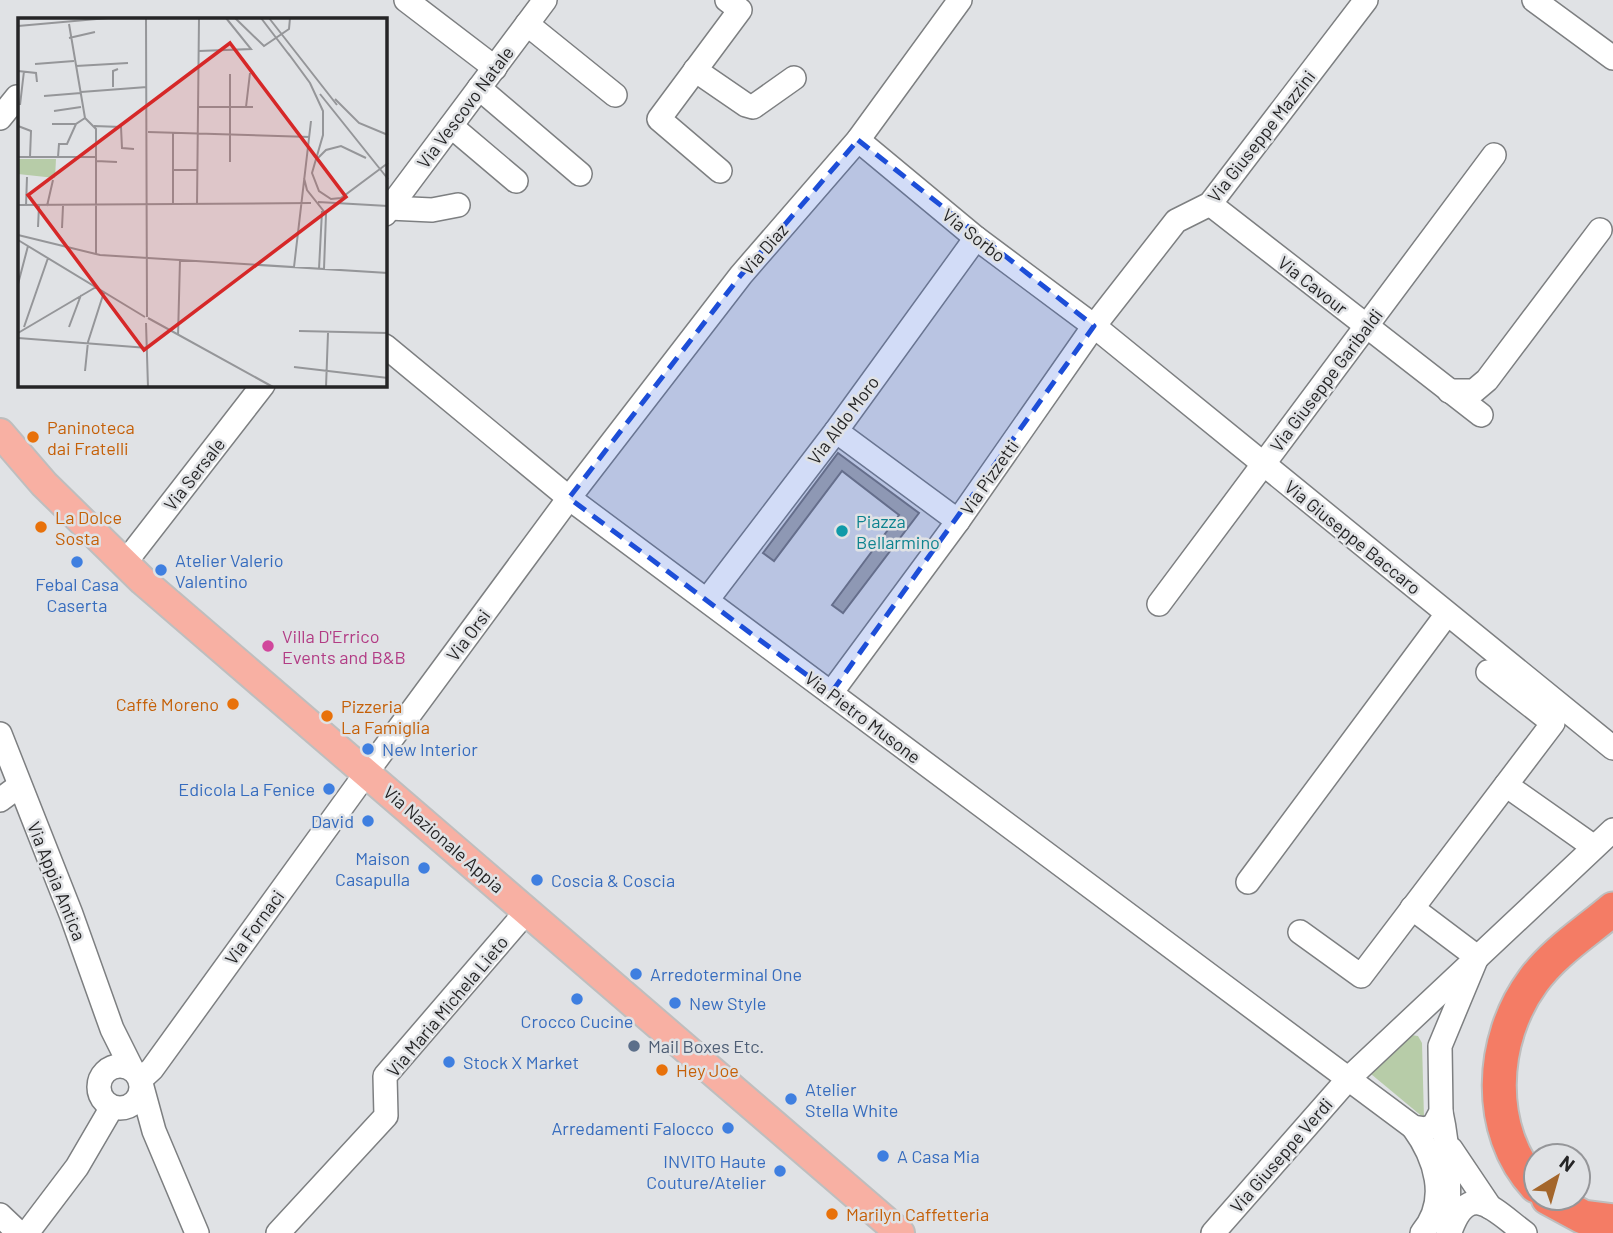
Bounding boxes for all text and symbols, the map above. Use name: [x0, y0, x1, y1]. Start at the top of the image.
inset map: [18, 18, 387, 387]
street label: Via Vescovo Natale: [412, 42, 518, 172]
street label: Via Giuseppe Mazzini: [1203, 66, 1319, 206]
street label: Via Sorbo: [938, 203, 1010, 267]
street label: Via Diaz: [736, 219, 792, 279]
street label: Via Cavour: [1274, 251, 1352, 319]
street label: Via Giuseppe Garibaldi: [1265, 304, 1387, 456]
street label: Via Aldo Moro: [803, 371, 883, 469]
place label: Paninoteca dai Fratelli: [47, 416, 135, 459]
marker: Paninoteca dai Fratelli: [25, 429, 41, 445]
street label: Via Sersale: [159, 433, 229, 515]
street label: Via Pizzetti: [955, 435, 1023, 519]
street label: Via Giuseppe Baccaro: [1280, 475, 1426, 599]
place label: La Dolce Sosta: [55, 506, 122, 549]
place label: Piazza Bellarmino: [856, 510, 940, 553]
marker: La Dolce Sosta: [33, 519, 49, 535]
marker: Piazza Bellarmino: [834, 523, 850, 539]
place label: Atelier Valerio Valentino: [175, 549, 284, 592]
marker: Febal Casa Caserta: [69, 554, 85, 570]
marker: Atelier Valerio Valentino: [153, 562, 169, 578]
place label: Febal Casa Caserta: [35, 573, 119, 616]
street label: Via Orsi: [441, 605, 495, 665]
place label: Villa D'Errico Events and B&B: [282, 625, 406, 668]
marker: Villa D'Errico Events and B&B: [260, 638, 276, 654]
street label: Via Pietro Musone: [801, 666, 925, 768]
place label: Caffè Moreno: [116, 693, 219, 715]
place label: Pizzeria La Famiglia: [341, 695, 430, 738]
marker: Caffè Moreno: [225, 696, 241, 712]
marker: Pizzeria La Famiglia: [319, 708, 335, 724]
place label: New Interior: [382, 738, 478, 760]
marker: New Interior: [360, 741, 376, 757]
place label: Edicola La Fenice: [178, 778, 315, 800]
marker: Edicola La Fenice: [321, 781, 337, 797]
street label: Via Nazionale Appia: [379, 781, 509, 897]
place label: David: [311, 810, 354, 832]
marker: David: [360, 813, 376, 829]
street label: Via Appia Antica: [23, 818, 91, 944]
place label: Maison Casapulla: [335, 847, 410, 890]
marker: Maison Casapulla: [416, 860, 432, 876]
place label: Coscia & Coscia: [551, 869, 675, 891]
marker: Coscia & Coscia: [529, 872, 545, 888]
street label: Via Fornaci: [220, 885, 288, 969]
street label: Via Maria Michela Lieto: [382, 931, 512, 1081]
place label: Arredoterminal One: [650, 963, 802, 985]
marker: Arredoterminal One: [628, 966, 644, 982]
marker: Crocco Cucine: [569, 991, 585, 1007]
place label: New Style: [689, 992, 766, 1014]
marker: New Style: [667, 995, 683, 1011]
place label: Crocco Cucine: [521, 1010, 633, 1032]
place label: Mail Boxes Etc.: [648, 1035, 764, 1057]
marker: Mail Boxes Etc.: [626, 1038, 642, 1054]
place label: Stock X Market: [463, 1051, 579, 1073]
marker: Stock X Market: [441, 1054, 457, 1070]
place label: Hey Joe: [676, 1059, 739, 1081]
marker: Hey Joe: [654, 1062, 670, 1078]
place label: Atelier Stella White: [805, 1078, 898, 1121]
marker: Atelier Stella White: [783, 1091, 799, 1107]
street label: Via Giuseppe Verdi: [1225, 1093, 1337, 1217]
place label: Arredamenti Falocco: [551, 1117, 714, 1139]
marker: Arredamenti Falocco: [720, 1120, 736, 1136]
north arrow: [1522, 1142, 1592, 1212]
place label: A Casa Mia: [897, 1145, 980, 1167]
marker: A Casa Mia: [875, 1148, 891, 1164]
place label: INVITO Haute Couture/Atelier: [646, 1150, 766, 1193]
text: N: [1556, 1150, 1580, 1176]
marker: INVITO Haute Couture/Atelier: [772, 1163, 788, 1179]
place label: Marilyn Caffetteria: [846, 1203, 989, 1225]
marker: Marilyn Caffetteria: [824, 1206, 840, 1222]

